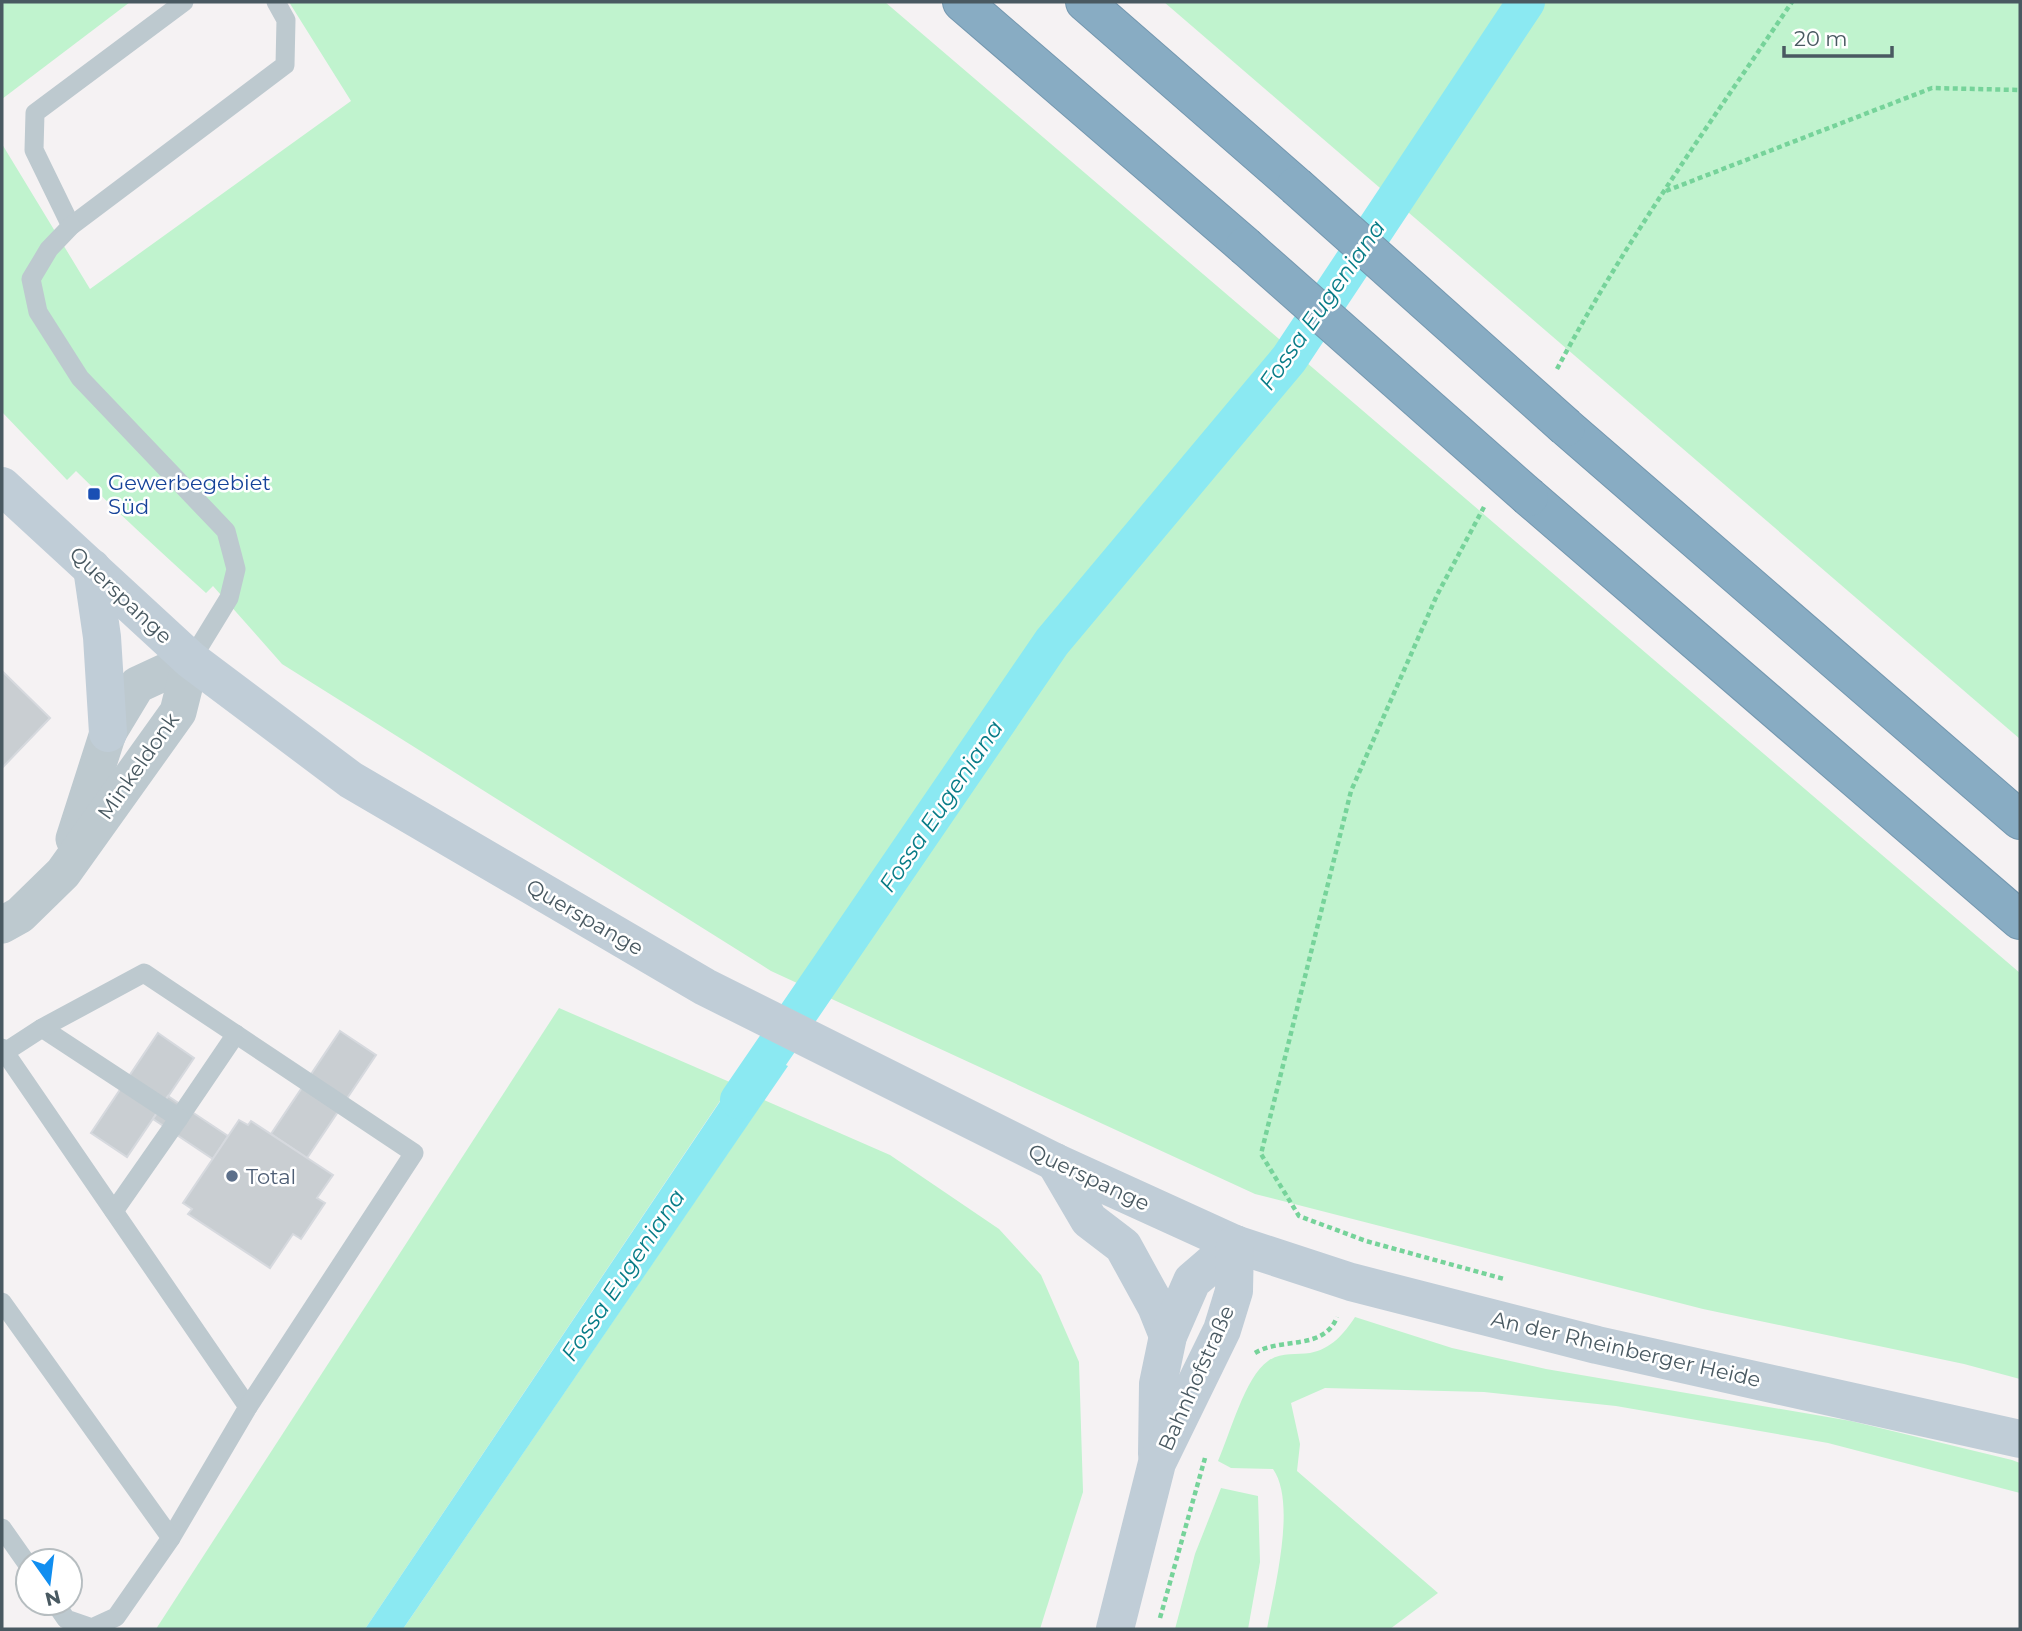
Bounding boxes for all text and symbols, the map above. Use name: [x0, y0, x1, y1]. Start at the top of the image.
scale bar: [1784, 14, 1892, 58]
text: 20 m: [1794, 26, 1848, 51]
water label: Fossa Eugeniana: [1253, 214, 1391, 396]
place label: Gewerbegebiet Süd: [108, 470, 271, 519]
marker: Gewerbegebiet Süd: [86, 486, 102, 502]
street label: Querspange: [65, 541, 177, 649]
street label: Minkeldonk: [92, 707, 184, 824]
water label: Fossa Eugeniana: [873, 715, 1009, 897]
street label: Querspange: [522, 873, 648, 961]
street label: Querspange: [1024, 1138, 1154, 1216]
place label: Total: [246, 1164, 296, 1189]
marker: Total: [224, 1168, 240, 1184]
water label: Fossa Eugeniana: [555, 1184, 691, 1366]
street label: Bahnhofstraße: [1153, 1301, 1239, 1455]
street label: An der Rheinberger Heide: [1489, 1306, 1763, 1392]
north arrow: [14, 1547, 84, 1617]
text: N: [43, 1585, 63, 1611]

